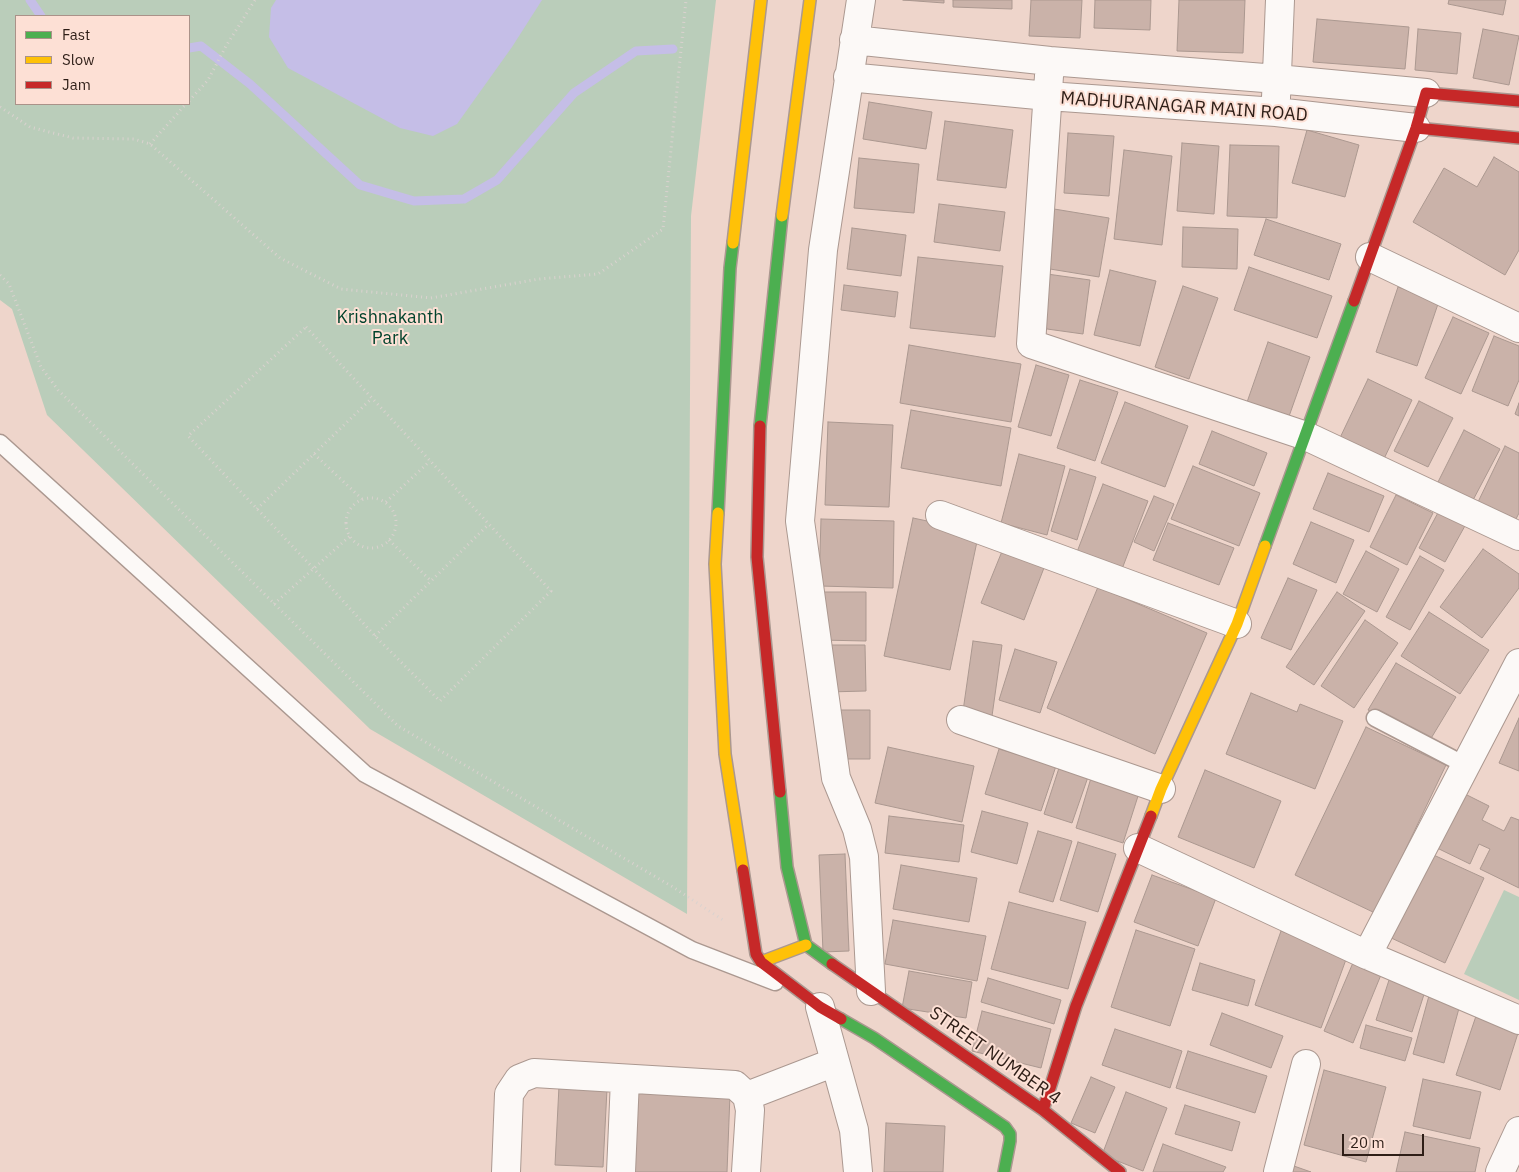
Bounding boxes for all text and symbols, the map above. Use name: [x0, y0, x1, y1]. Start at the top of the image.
legend: [15, 15, 190, 105]
text: Fast: [62, 25, 90, 44]
text: Slow: [62, 50, 95, 69]
text: Jam: [62, 75, 91, 94]
street label: MADHURANAGAR MAIN ROAD: [1060, 88, 1308, 126]
park label: Krishnakanth Park: [337, 307, 443, 350]
street label: STREET NUMBER 4: [925, 1002, 1065, 1110]
scale bar: [1344, 1124, 1426, 1156]
text: 20 m: [1350, 1133, 1385, 1152]

